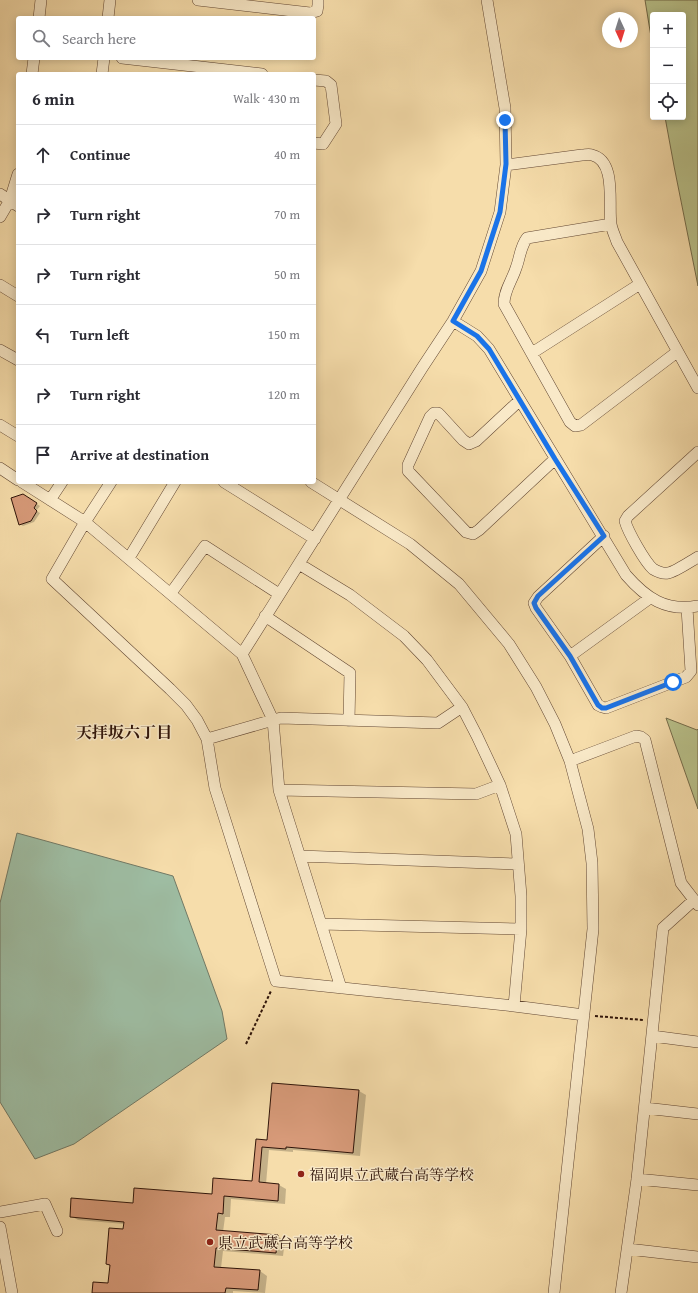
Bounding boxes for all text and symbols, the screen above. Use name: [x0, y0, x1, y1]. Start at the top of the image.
north arrow: [602, 12, 638, 48]
map controls: [650, 12, 686, 120]
button: +: [650, 12, 686, 48]
search box: [16, 16, 316, 60]
icon: search: [30, 27, 52, 49]
text: Search here: [62, 28, 136, 49]
button: −: [650, 48, 686, 84]
button: locate: [650, 84, 686, 120]
text: 6 min: [32, 86, 74, 111]
text: Walk · 430 m: [233, 89, 300, 108]
route end: [496, 111, 514, 129]
icon: ahead: [32, 144, 54, 166]
text: Continue: [70, 144, 131, 165]
text: 40 m: [274, 145, 300, 164]
icon: right: [32, 204, 54, 226]
text: Turn right: [70, 204, 141, 225]
text: 70 m: [274, 205, 300, 224]
icon: right: [32, 264, 54, 286]
text: Turn right: [70, 264, 141, 285]
text: 50 m: [274, 265, 300, 284]
icon: left: [32, 324, 54, 346]
text: Turn left: [70, 324, 129, 345]
text: 150 m: [268, 325, 300, 344]
icon: right: [32, 384, 54, 406]
text: Turn right: [70, 384, 141, 405]
text: 120 m: [268, 385, 300, 404]
icon: arrive: [32, 444, 54, 466]
text: Arrive at destination: [70, 444, 209, 465]
route start: [664, 673, 682, 691]
district label: 天拝坂六丁目: [76, 720, 172, 744]
place label: 福岡県立武蔵台高等学校: [309, 1164, 474, 1185]
marker: 福岡県立武蔵台高等学校: [296, 1169, 306, 1179]
place label: 県立武蔵台高等学校: [218, 1232, 353, 1253]
marker: 県立武蔵台高等学校: [205, 1237, 215, 1247]

